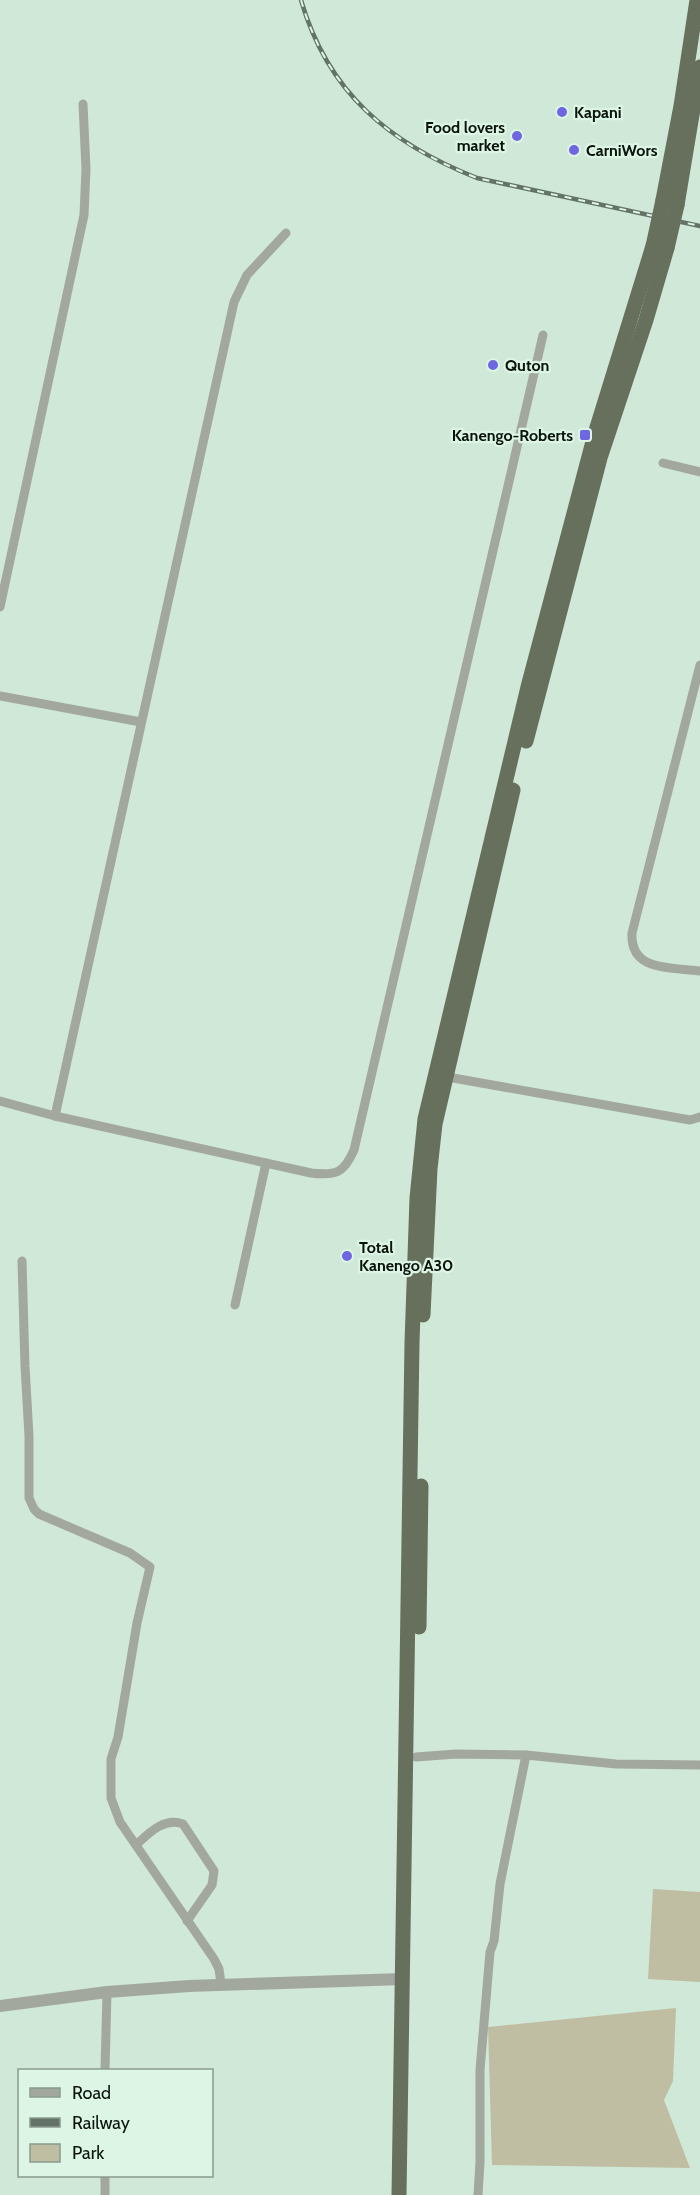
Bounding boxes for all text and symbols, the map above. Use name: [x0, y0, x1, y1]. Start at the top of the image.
place label: Kapani: [574, 103, 622, 122]
marker: Kapani: [555, 105, 569, 119]
place label: Food lovers market: [425, 118, 505, 155]
marker: Food lovers market: [510, 129, 524, 143]
place label: CarniWors: [586, 141, 658, 160]
marker: CarniWors: [567, 143, 581, 157]
place label: Quton: [505, 356, 549, 375]
marker: Quton: [486, 358, 500, 372]
place label: Kanengo-Roberts: [452, 426, 573, 445]
marker: Kanengo-Roberts: [578, 428, 592, 442]
place label: Total Kanengo A30: [359, 1238, 453, 1275]
marker: Total Kanengo A30: [340, 1249, 354, 1263]
legend: [18, 2069, 213, 2177]
text: Road: [72, 2082, 111, 2104]
text: Railway: [72, 2112, 130, 2134]
text: Park: [72, 2142, 105, 2164]

